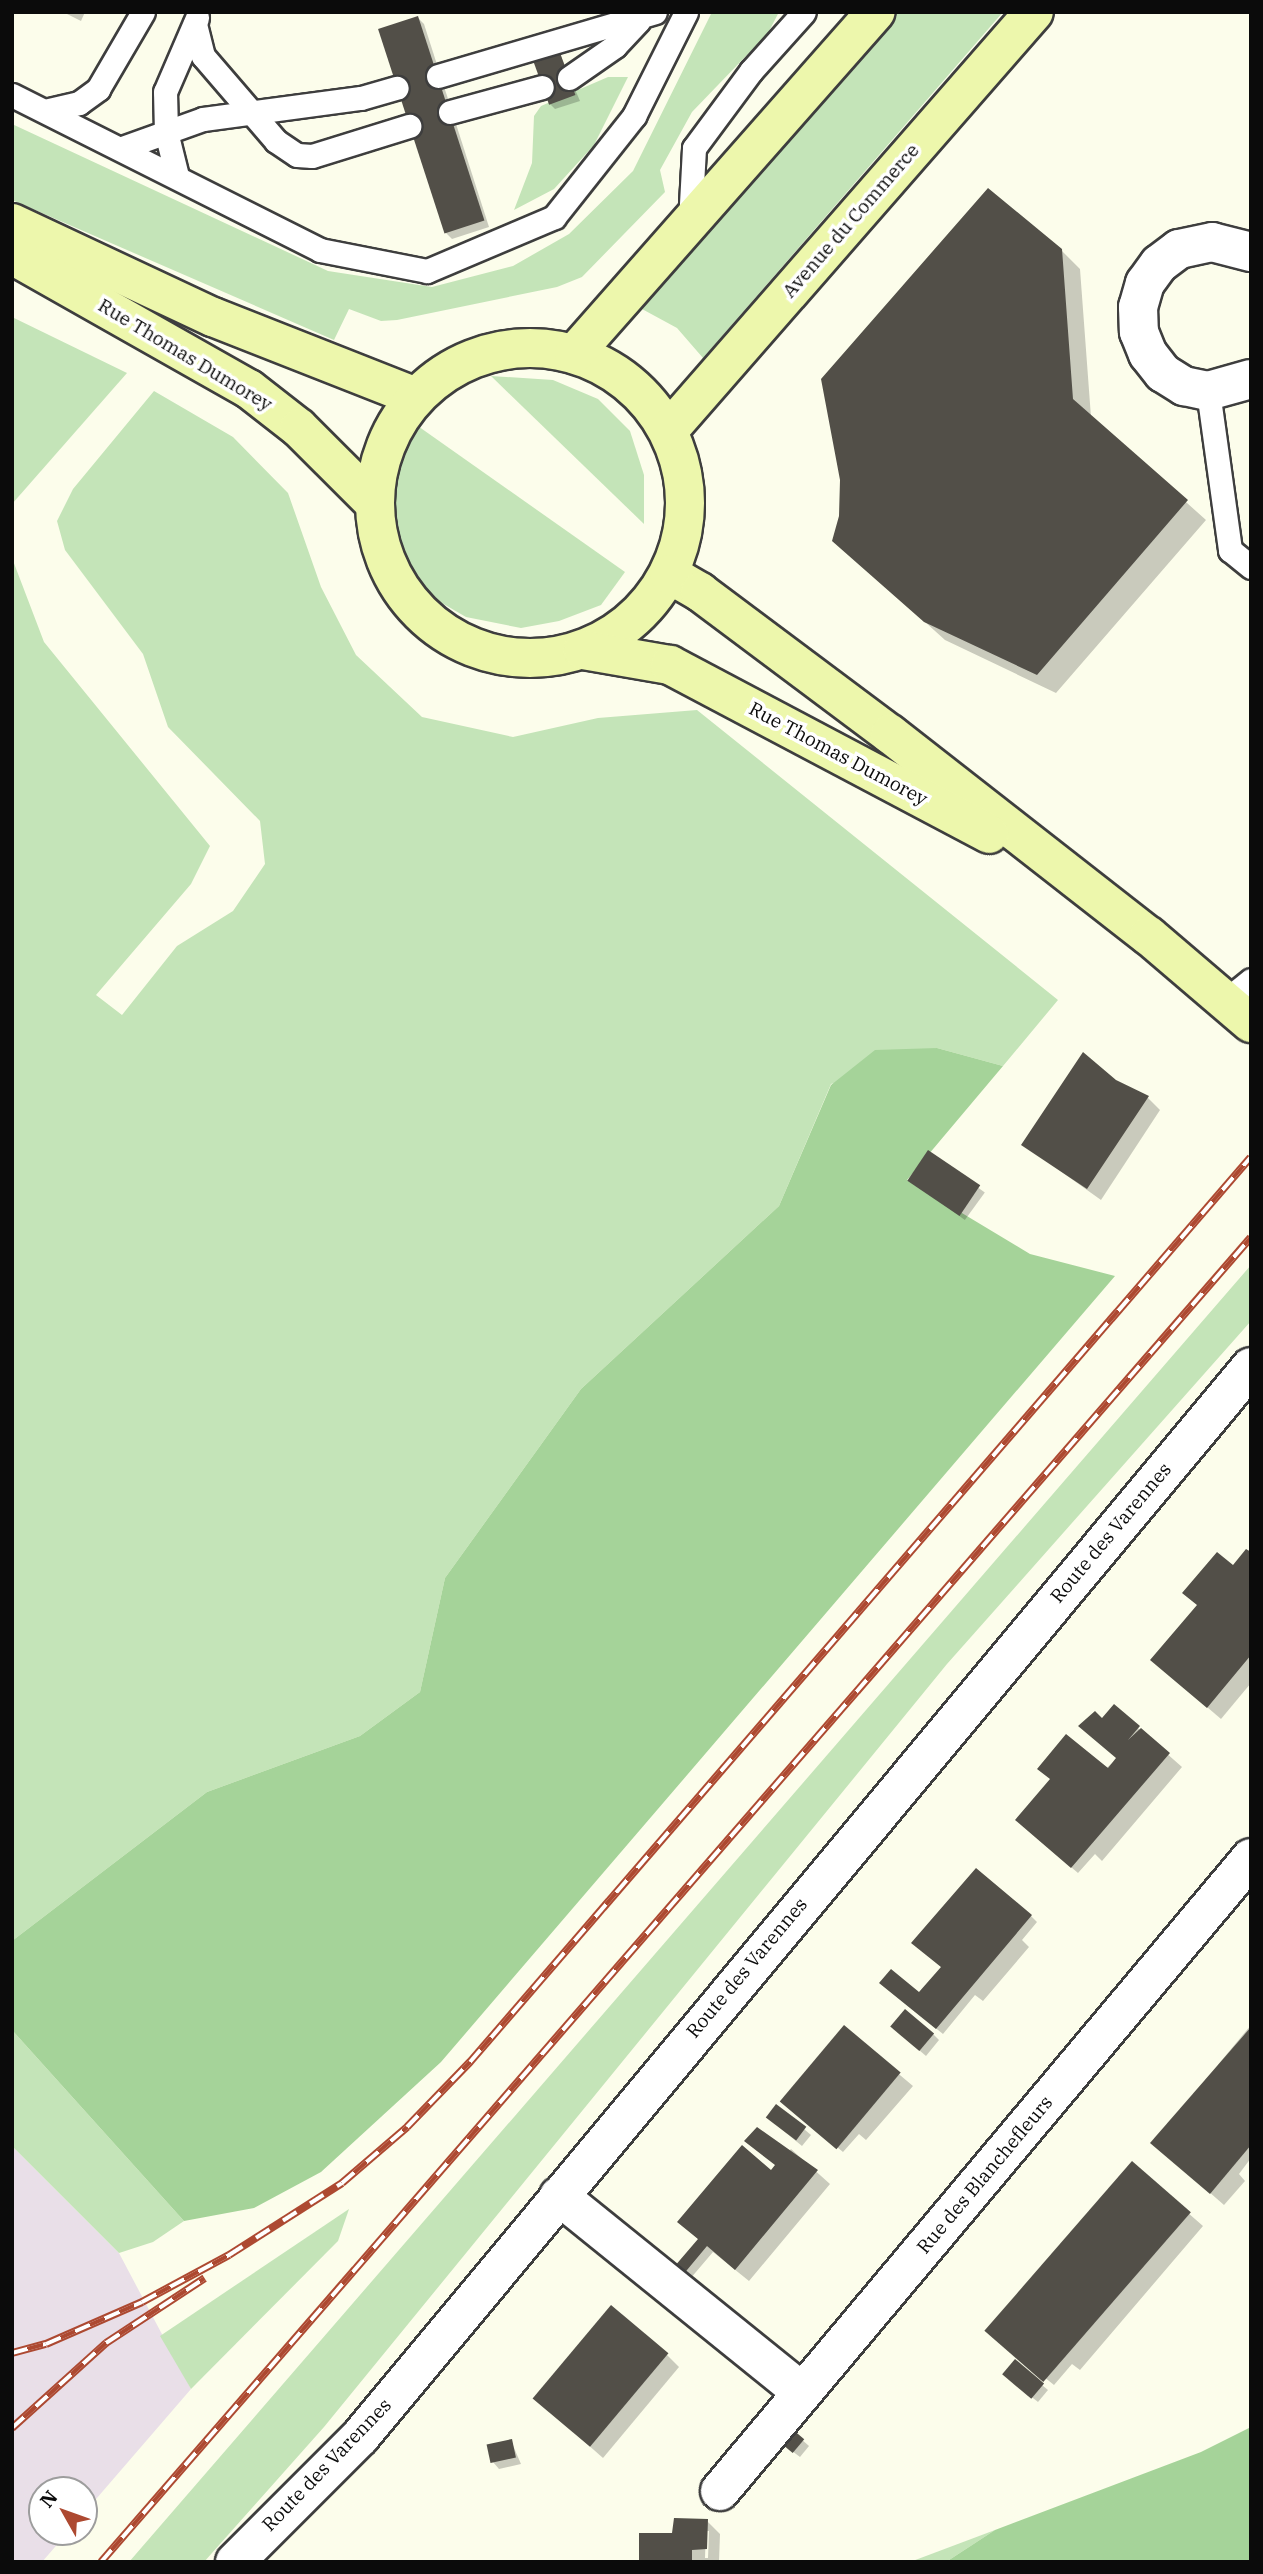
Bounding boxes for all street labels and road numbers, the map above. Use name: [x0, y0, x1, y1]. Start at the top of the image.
street label: Avenue du Commerce: [778, 139, 924, 303]
street label: Rue Thomas Dumorey: [94, 294, 276, 416]
street label: Rue Thomas Dumorey: [745, 697, 931, 811]
street label: Route des Varennes: [1046, 1458, 1176, 1608]
street label: Route des Varennes: [682, 1893, 812, 2043]
street label: Rue des Blanchefleurs: [912, 2091, 1058, 2259]
street label: Route des Varennes: [258, 2394, 396, 2536]

